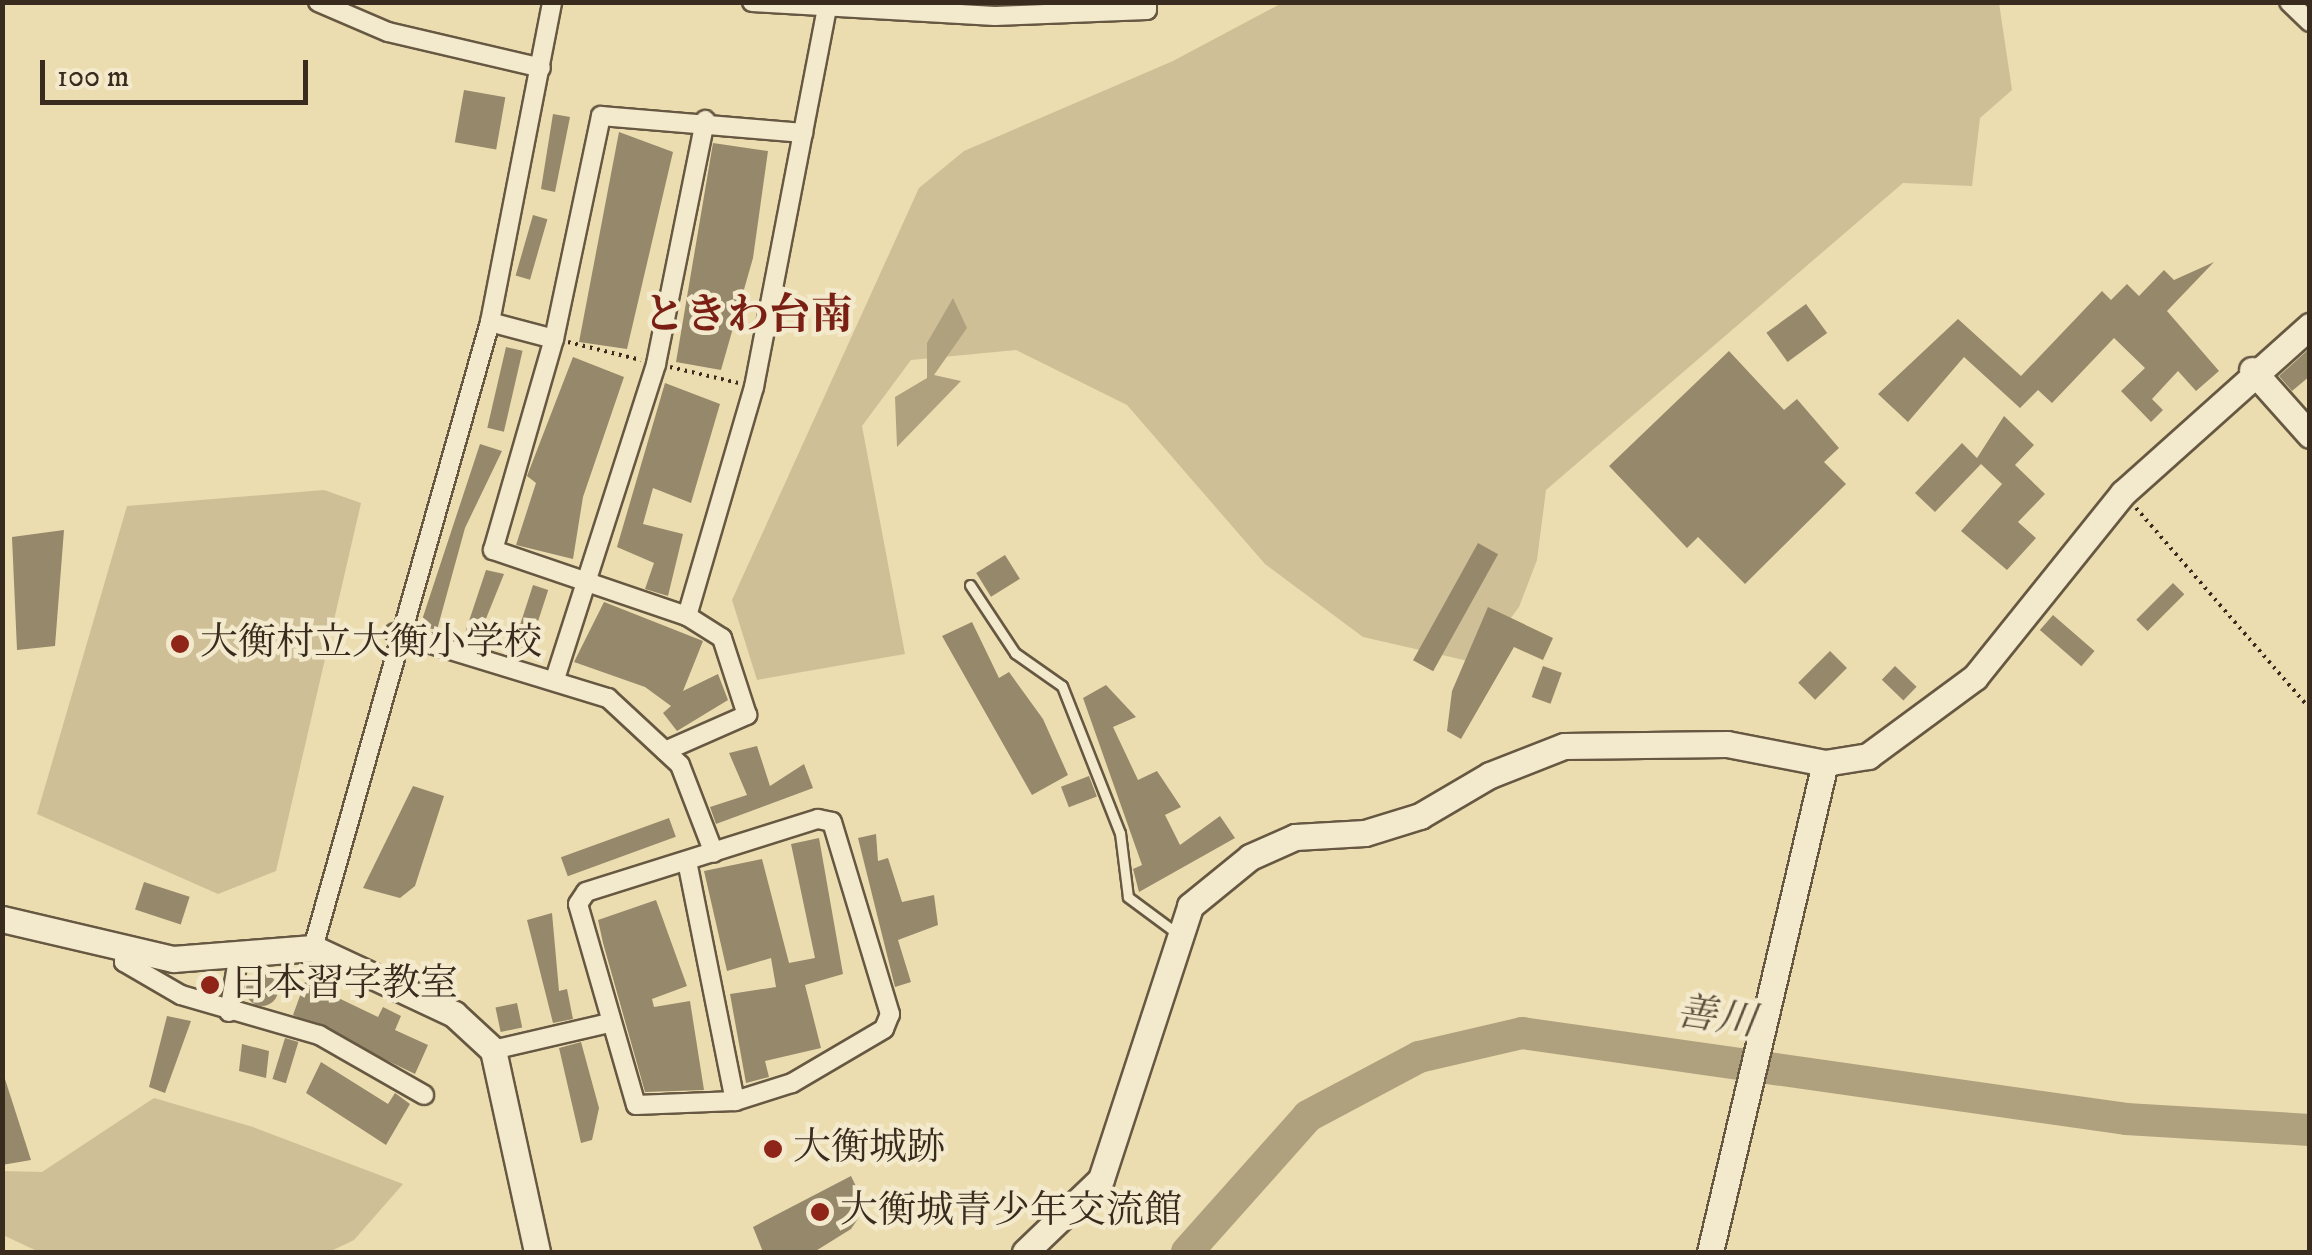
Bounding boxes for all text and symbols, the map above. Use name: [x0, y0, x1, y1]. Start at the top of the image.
scale bar: [45, 40, 312, 102]
text: 100 m: [57, 59, 129, 96]
district label: ときわ台南: [643, 291, 853, 341]
place label: 大衡村立大衡小学校: [200, 621, 542, 667]
marker: 大衡村立大衡小学校: [169, 633, 191, 655]
place label: 日本習字教室: [230, 962, 458, 1008]
marker: 日本習字教室: [199, 974, 221, 996]
water label: 善川: [1673, 989, 1759, 1047]
place label: 大衡城跡: [793, 1126, 945, 1172]
marker: 大衡城跡: [762, 1138, 784, 1160]
place label: 大衡城青少年交流館: [840, 1189, 1182, 1235]
marker: 大衡城青少年交流館: [809, 1201, 831, 1223]

